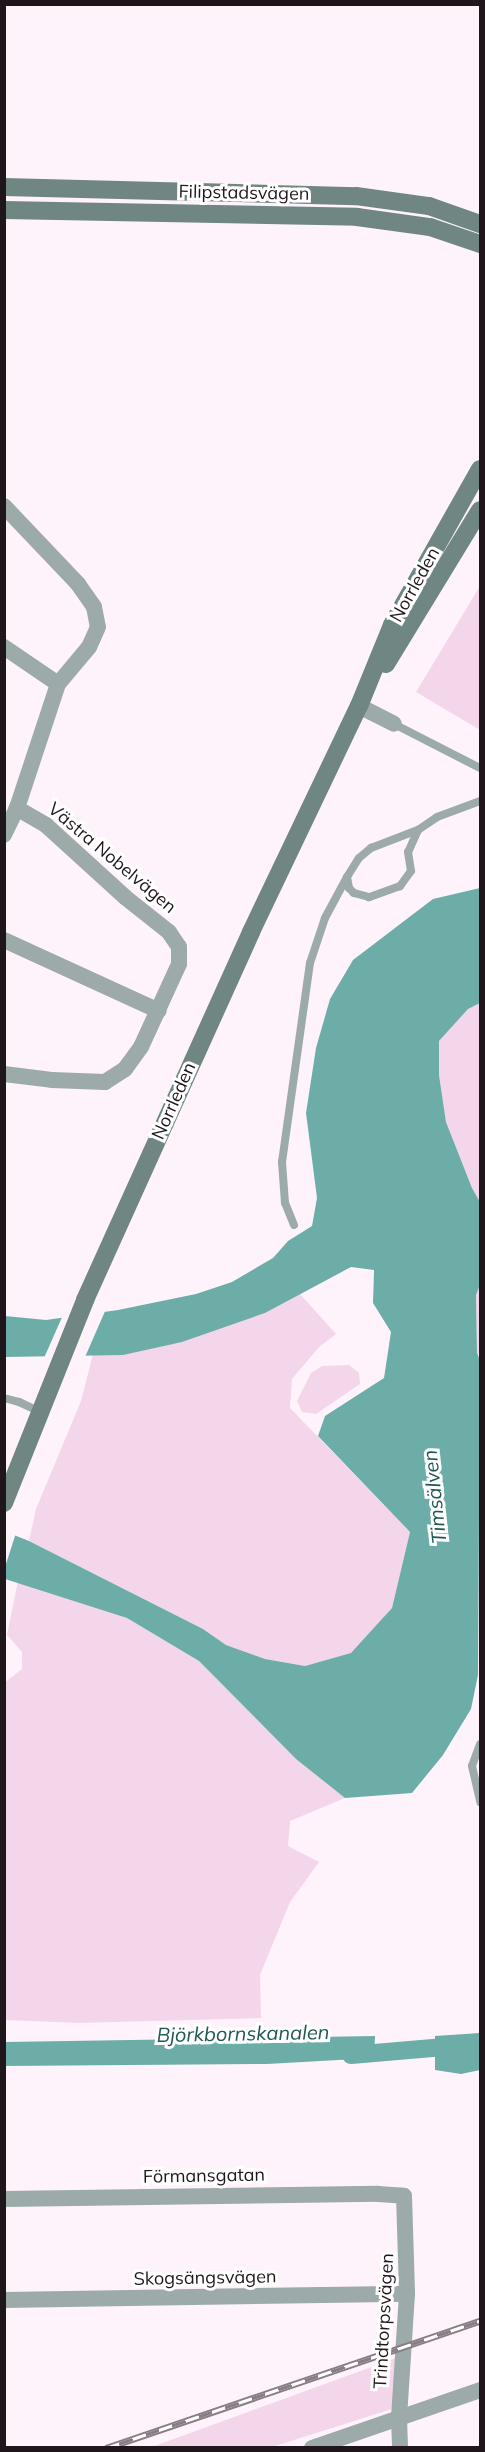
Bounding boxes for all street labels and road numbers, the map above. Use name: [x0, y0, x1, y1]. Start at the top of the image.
street label: Filipstadsvägen: [178, 181, 310, 205]
street label: Norrleden: [386, 544, 444, 626]
street label: Västra Nobelvägen: [44, 798, 180, 918]
street label: Norrleden: [147, 1059, 201, 1143]
street label: Förmansgatan: [143, 2164, 265, 2188]
street label: Trindtorpsvägen: [370, 2253, 398, 2389]
street label: Skogsängsvägen: [133, 2266, 277, 2290]

